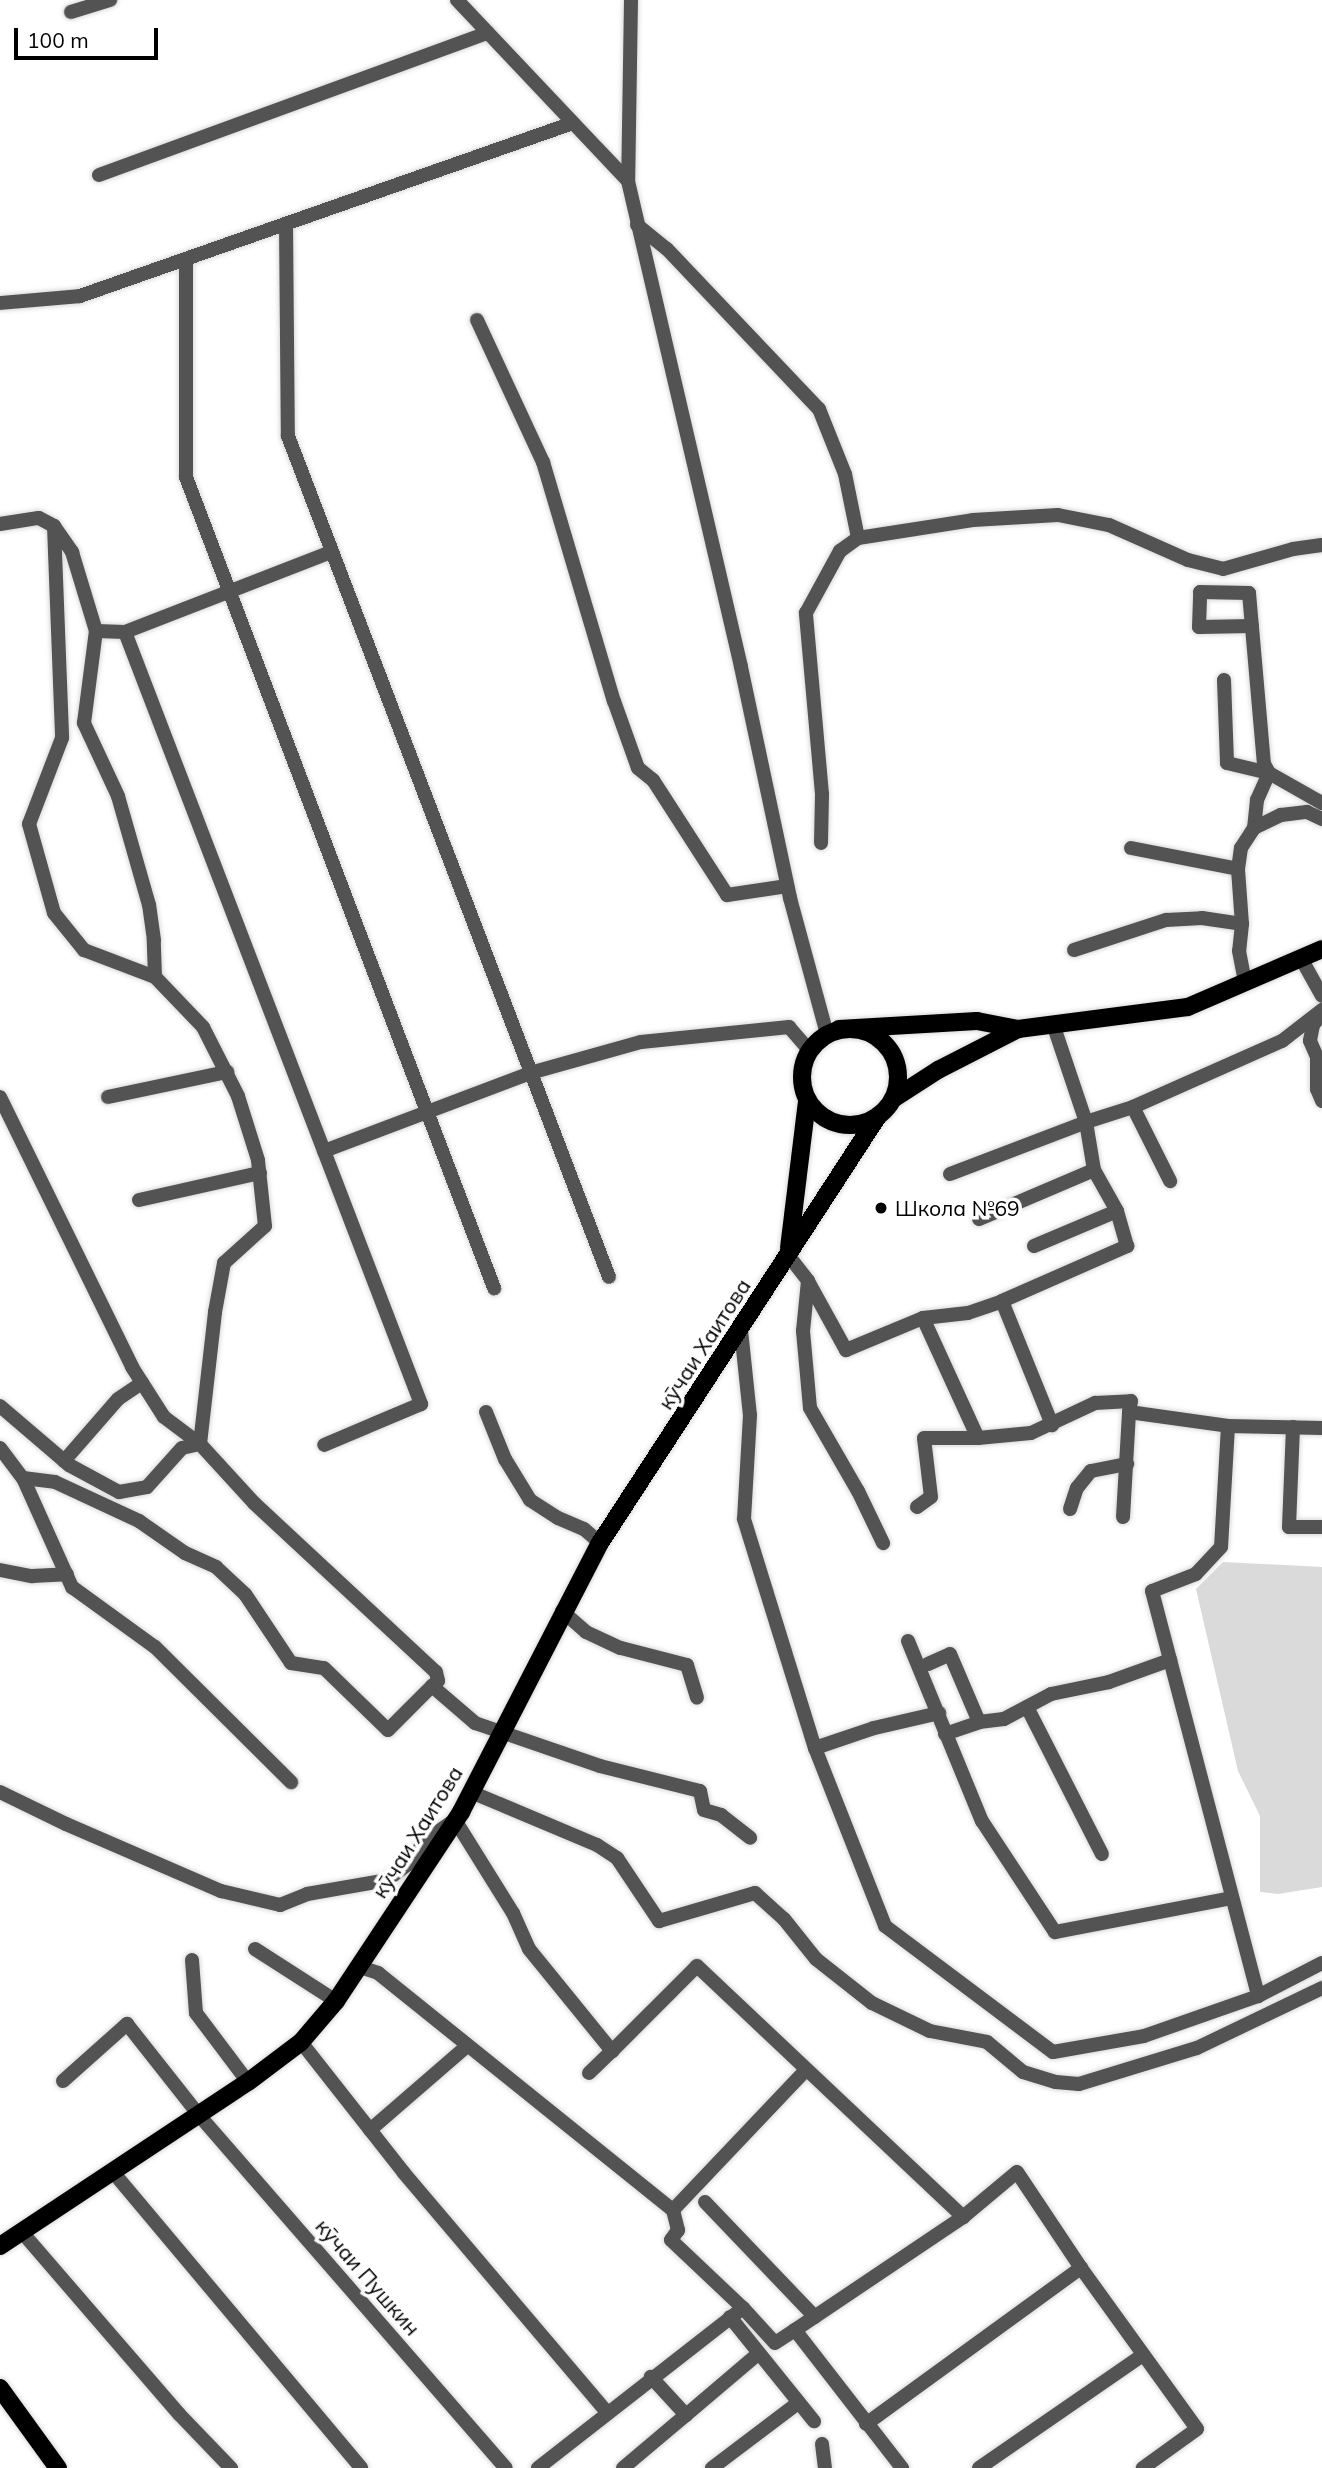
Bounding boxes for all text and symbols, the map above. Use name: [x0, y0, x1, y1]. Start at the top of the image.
scale bar: [18, 14, 161, 58]
text: 100 m: [27, 27, 89, 53]
place label: Школа №69: [895, 1195, 1020, 1221]
marker: Школа №69: [873, 1200, 889, 1216]
street label: кӯчаи Хаитова: [652, 1274, 756, 1414]
street label: кӯчаи Хаитова: [366, 1762, 468, 1902]
street label: кӯчаи Пушкин: [311, 2214, 425, 2340]

